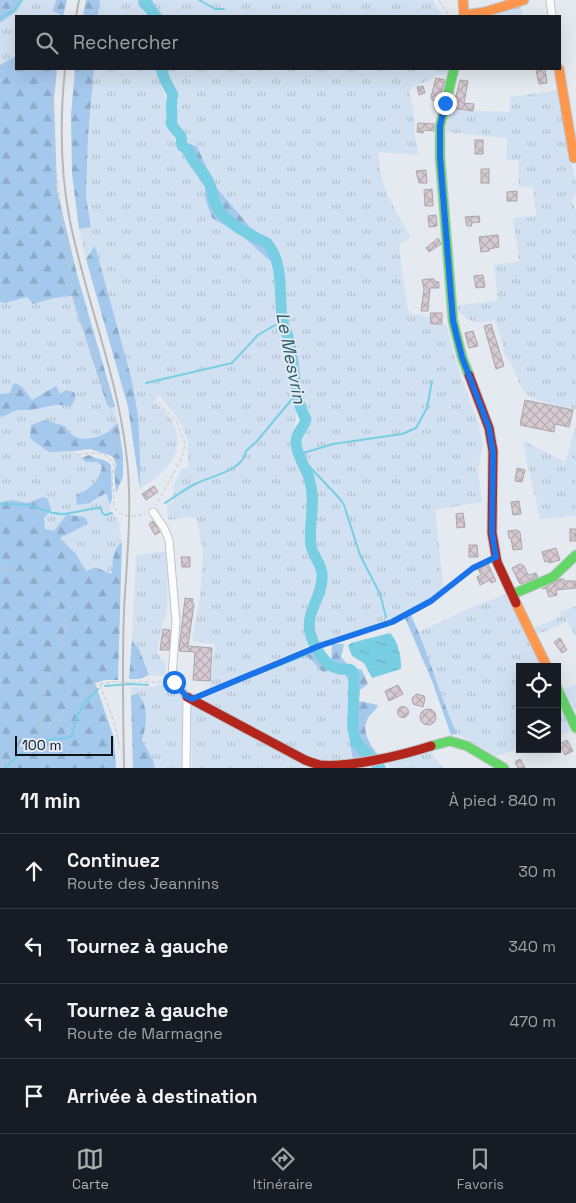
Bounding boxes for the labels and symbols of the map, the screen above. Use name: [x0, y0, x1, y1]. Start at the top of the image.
route end: [434, 92, 457, 115]
water label: Le Mesvrin: [271, 310, 312, 406]
route start: [163, 671, 186, 694]
scale bar: [15, 733, 112, 756]

